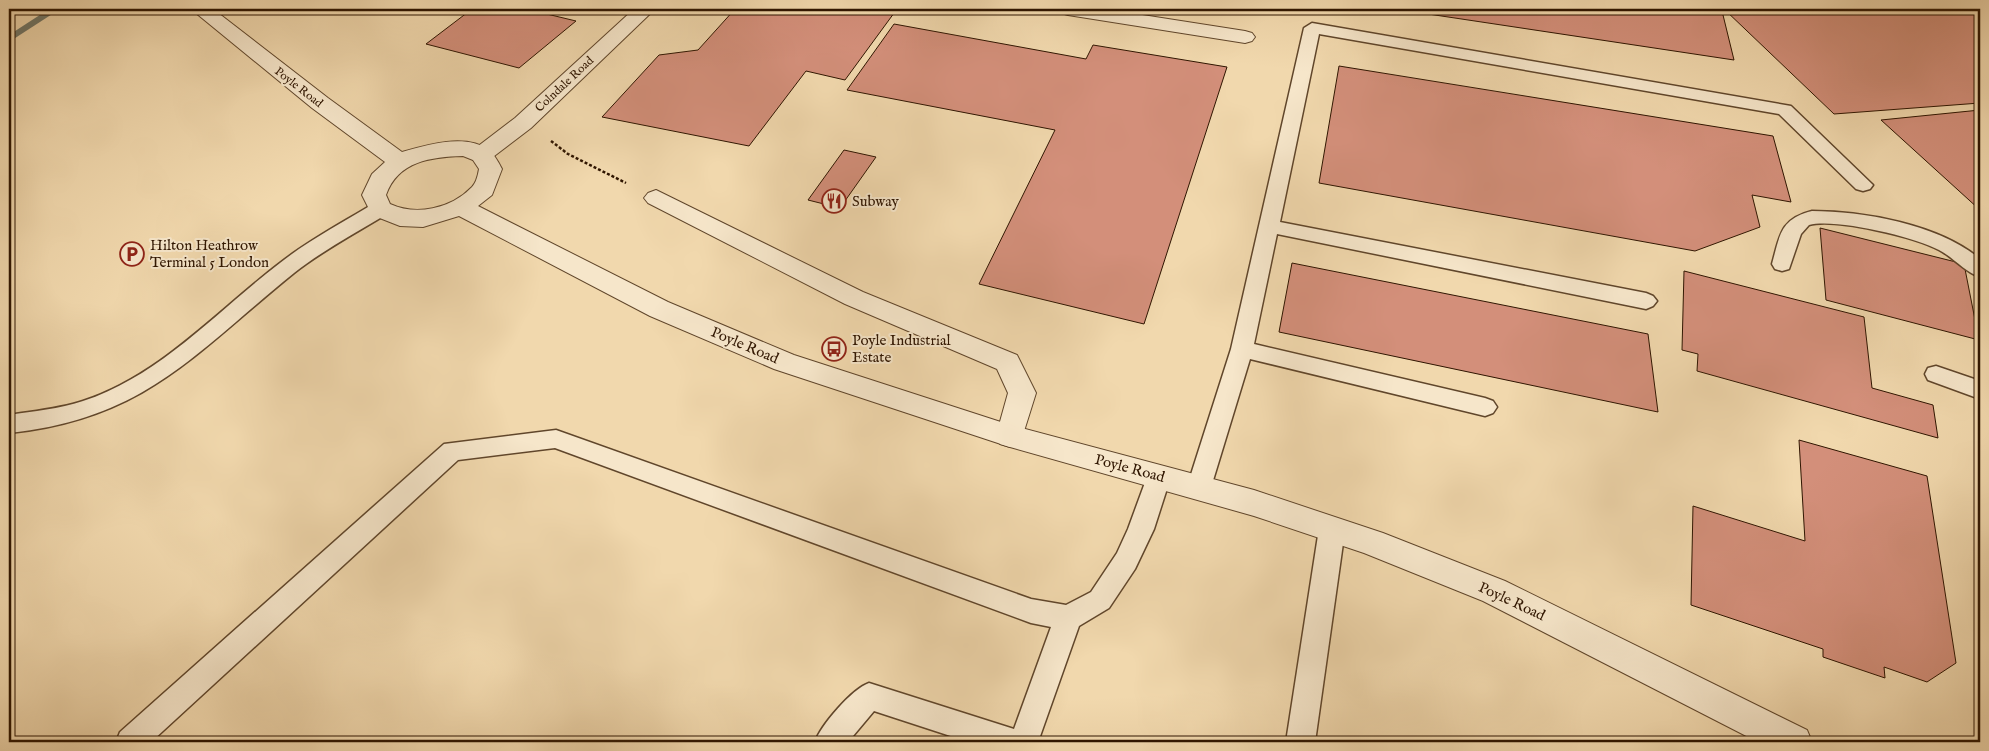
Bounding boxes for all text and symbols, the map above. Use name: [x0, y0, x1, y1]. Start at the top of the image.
street label: Colndale Road: [532, 53, 597, 115]
street label: Poyle Road: [271, 64, 326, 111]
restaurant icon: Subway: [821, 188, 847, 214]
place label: Subway: [852, 192, 899, 211]
place label: Hilton Heathrow Terminal 5 London: [150, 236, 269, 272]
parking icon: Hilton Heathrow Terminal 5 London: [119, 241, 145, 267]
street label: Poyle Road: [708, 323, 782, 369]
place label: Poyle Industrial Estate: [852, 331, 951, 367]
bus stop icon: Poyle Industrial Estate: [821, 336, 847, 362]
street label: Poyle Road: [1093, 450, 1168, 487]
street label: Poyle Road: [1475, 578, 1549, 626]

